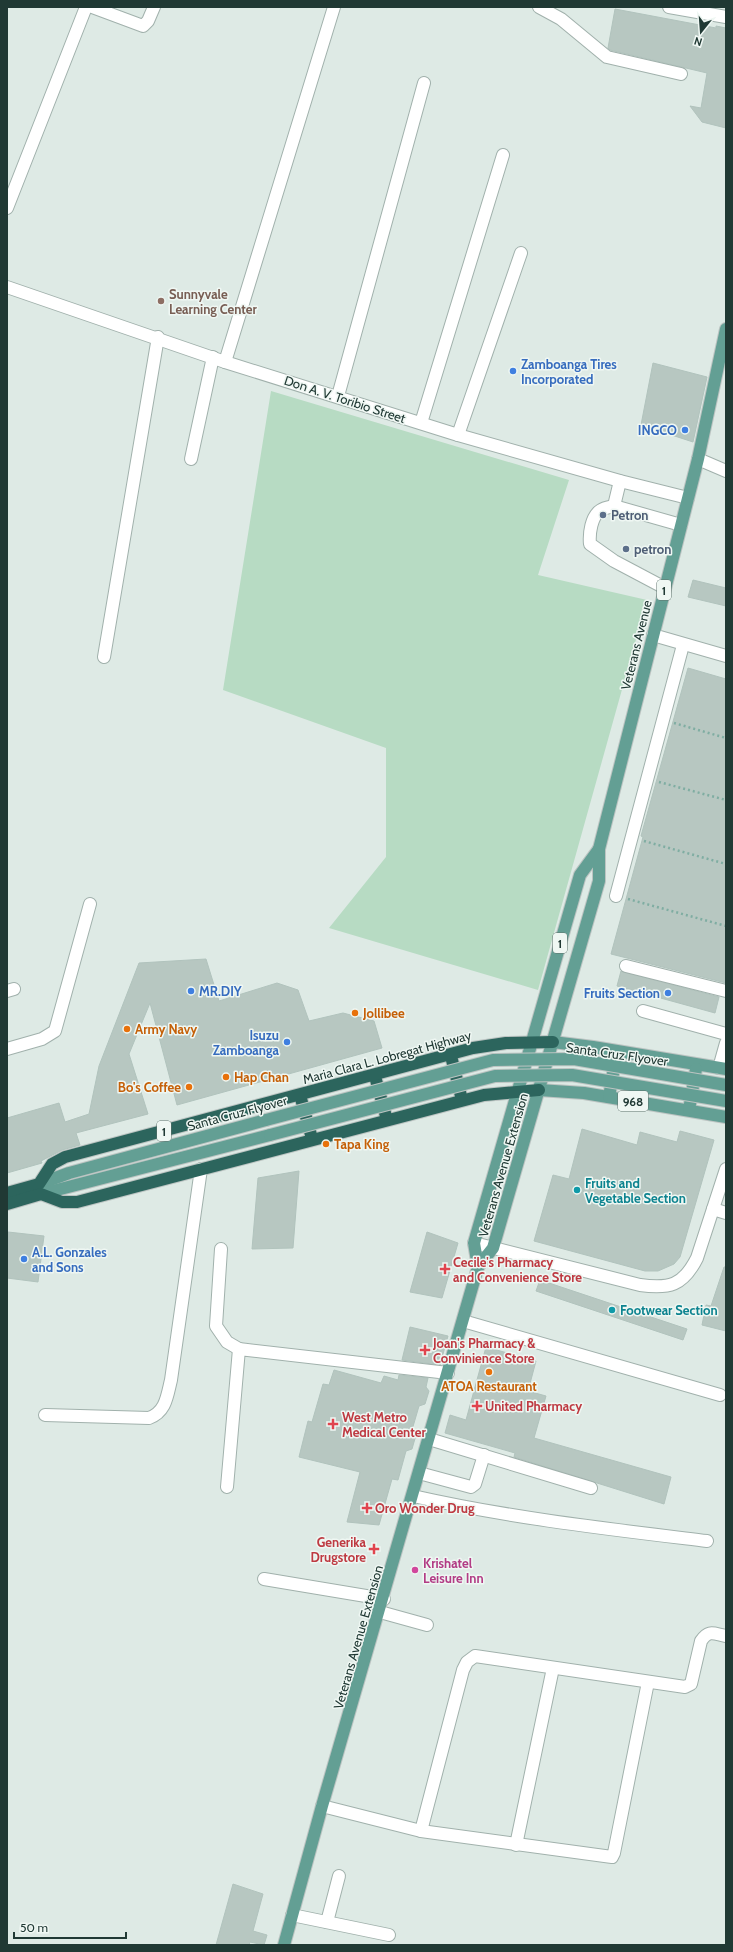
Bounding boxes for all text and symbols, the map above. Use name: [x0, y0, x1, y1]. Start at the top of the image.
north arrow: [681, 12, 721, 52]
text: N: [692, 34, 704, 49]
place label: Sunnyvale Learning Center: [169, 286, 258, 317]
marker: Sunnyvale Learning Center: [156, 296, 166, 306]
place label: Zamboanga Tires Incorporated: [521, 356, 617, 387]
marker: Zamboanga Tires Incorporated: [508, 366, 518, 376]
street label: Don A. V. Toribio Street: [282, 372, 408, 426]
place label: INGCO: [638, 422, 677, 438]
marker: INGCO: [680, 425, 690, 435]
place label: Petron: [611, 507, 649, 523]
marker: Petron: [598, 510, 608, 520]
place label: petron: [634, 541, 671, 557]
marker: petron: [621, 544, 631, 554]
road number: 1: [657, 580, 671, 600]
street label: Veterans Avenue: [617, 598, 655, 692]
road number: 1: [553, 933, 567, 953]
place label: MR.DIY: [199, 983, 242, 999]
place label: Fruits Section: [584, 985, 660, 1001]
marker: MR.DIY: [186, 986, 196, 996]
marker: Fruits Section: [663, 988, 673, 998]
place label: Jollibee: [362, 1005, 405, 1021]
marker: Jollibee: [350, 1008, 360, 1018]
place label: Army Navy: [135, 1021, 197, 1037]
marker: Army Navy: [122, 1024, 132, 1034]
place label: Isuzu Zamboanga: [213, 1027, 280, 1058]
street label: Maria Clara L. Lobregat Highway: [301, 1027, 473, 1087]
marker: Isuzu Zamboanga: [282, 1037, 292, 1047]
street label: Santa Cruz Flyover: [565, 1039, 670, 1069]
place label: Hap Chan: [234, 1069, 289, 1085]
marker: Hap Chan: [221, 1072, 231, 1082]
place label: Bo's Coffee: [118, 1079, 181, 1095]
marker: Bo's Coffee: [184, 1082, 194, 1092]
street label: Veterans Avenue Extension: [475, 1091, 531, 1239]
road number: 968: [618, 1091, 648, 1111]
street label: Santa Cruz Flyover: [185, 1092, 290, 1134]
road number: 1: [157, 1121, 171, 1141]
place label: Tapa King: [334, 1136, 390, 1152]
marker: Tapa King: [321, 1139, 331, 1149]
place label: Fruits and Vegetable Section: [585, 1175, 686, 1206]
marker: Fruits and Vegetable Section: [572, 1185, 582, 1195]
place label: A.L. Gonzales and Sons: [32, 1244, 107, 1275]
marker: A.L. Gonzales and Sons: [19, 1254, 29, 1264]
place label: Cecile's Pharmacy and Convenience Store: [453, 1254, 582, 1285]
marker: Cecile's Pharmacy and Convenience Store: [440, 1264, 450, 1274]
place label: Footwear Section: [620, 1302, 718, 1318]
marker: Footwear Section: [607, 1305, 617, 1315]
place label: Joan's Pharmacy & Convinience Store: [432, 1335, 536, 1366]
marker: Joan's Pharmacy & Convinience Store: [420, 1345, 430, 1355]
marker: ATOA Restaurant: [484, 1367, 494, 1377]
place label: ATOA Restaurant: [441, 1378, 537, 1394]
place label: United Pharmacy: [485, 1398, 582, 1414]
marker: United Pharmacy: [472, 1401, 482, 1411]
place label: West Metro Medical Center: [342, 1409, 426, 1440]
marker: West Metro Medical Center: [327, 1418, 339, 1430]
place label: Oro Wonder Drug: [375, 1500, 475, 1516]
marker: Oro Wonder Drug: [362, 1503, 372, 1513]
place label: Generika Drugstore: [311, 1534, 367, 1565]
marker: Generika Drugstore: [369, 1544, 379, 1554]
place label: Krishatel Leisure Inn: [423, 1555, 484, 1586]
street label: Veterans Avenue Extension: [330, 1563, 386, 1711]
marker: Krishatel Leisure Inn: [410, 1565, 420, 1575]
scale bar: [14, 1914, 126, 1940]
text: 50 m: [20, 1920, 48, 1935]

